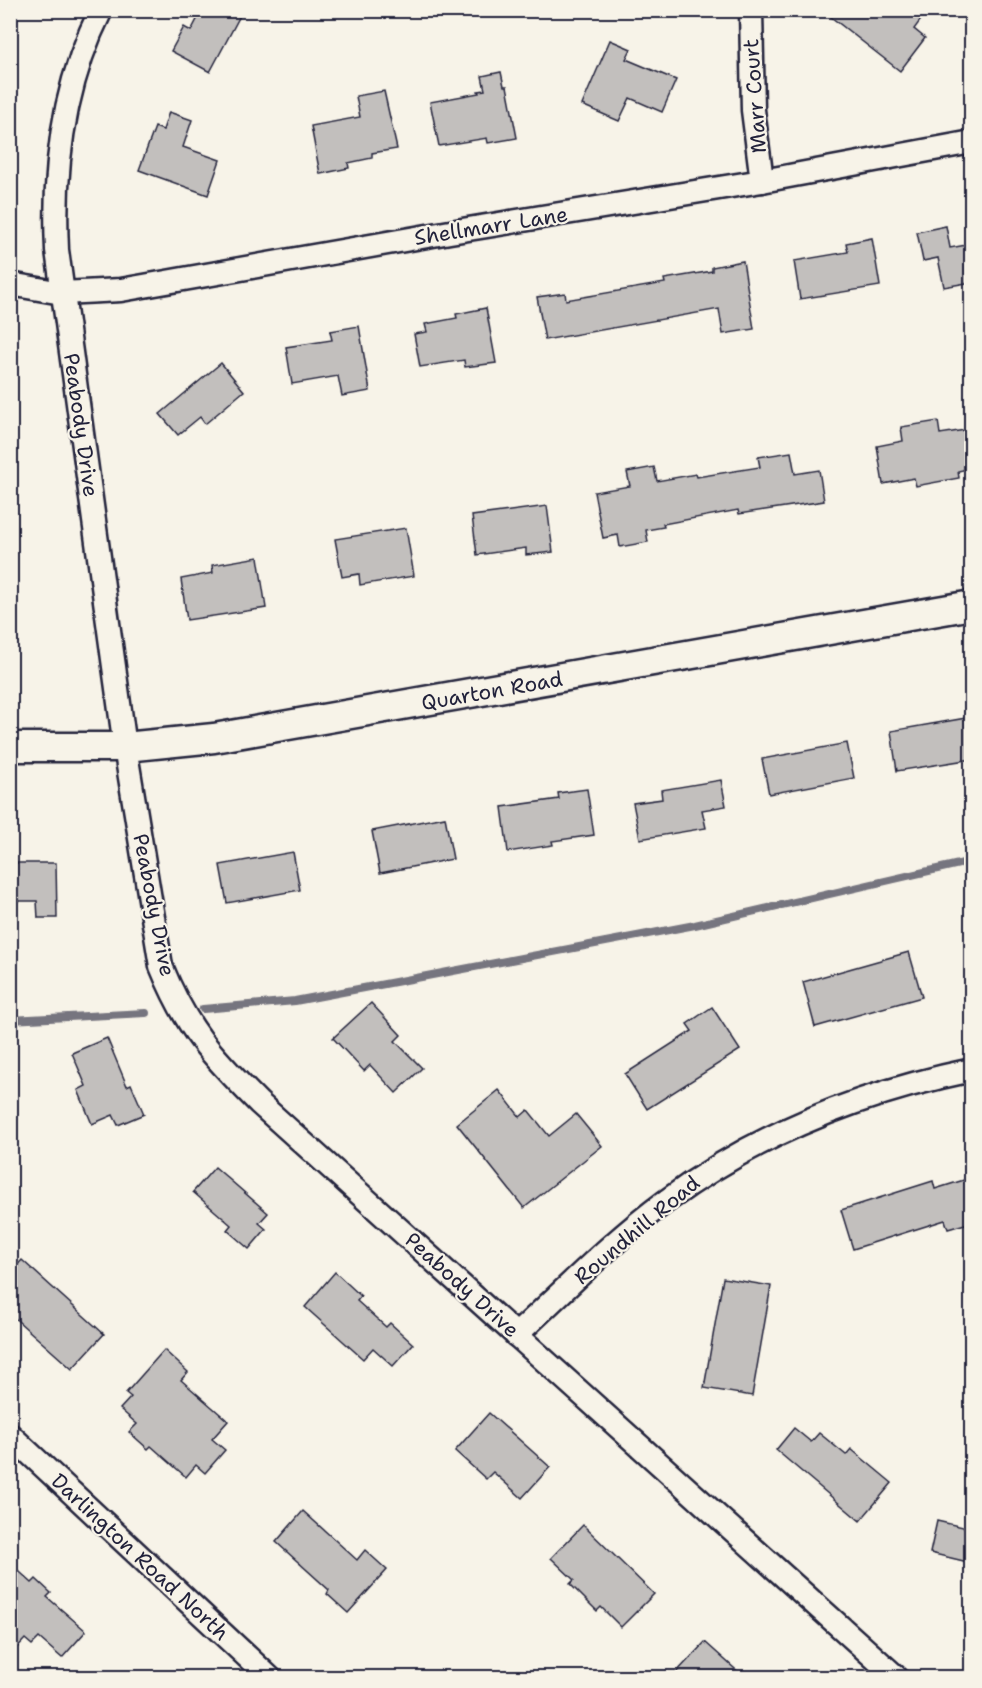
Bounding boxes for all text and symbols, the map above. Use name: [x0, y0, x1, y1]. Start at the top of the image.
street label: Marr Court: [737, 38, 773, 154]
street label: Shellmarr Lane: [412, 200, 570, 252]
street label: Peabody Drive: [57, 351, 105, 499]
street label: Quarton Road: [419, 665, 565, 717]
street label: Peabody Drive: [126, 831, 182, 979]
street label: Roundhill Road: [568, 1169, 706, 1291]
street label: Peabody Drive: [399, 1226, 525, 1344]
street label: Darlington Road North: [45, 1467, 235, 1647]

